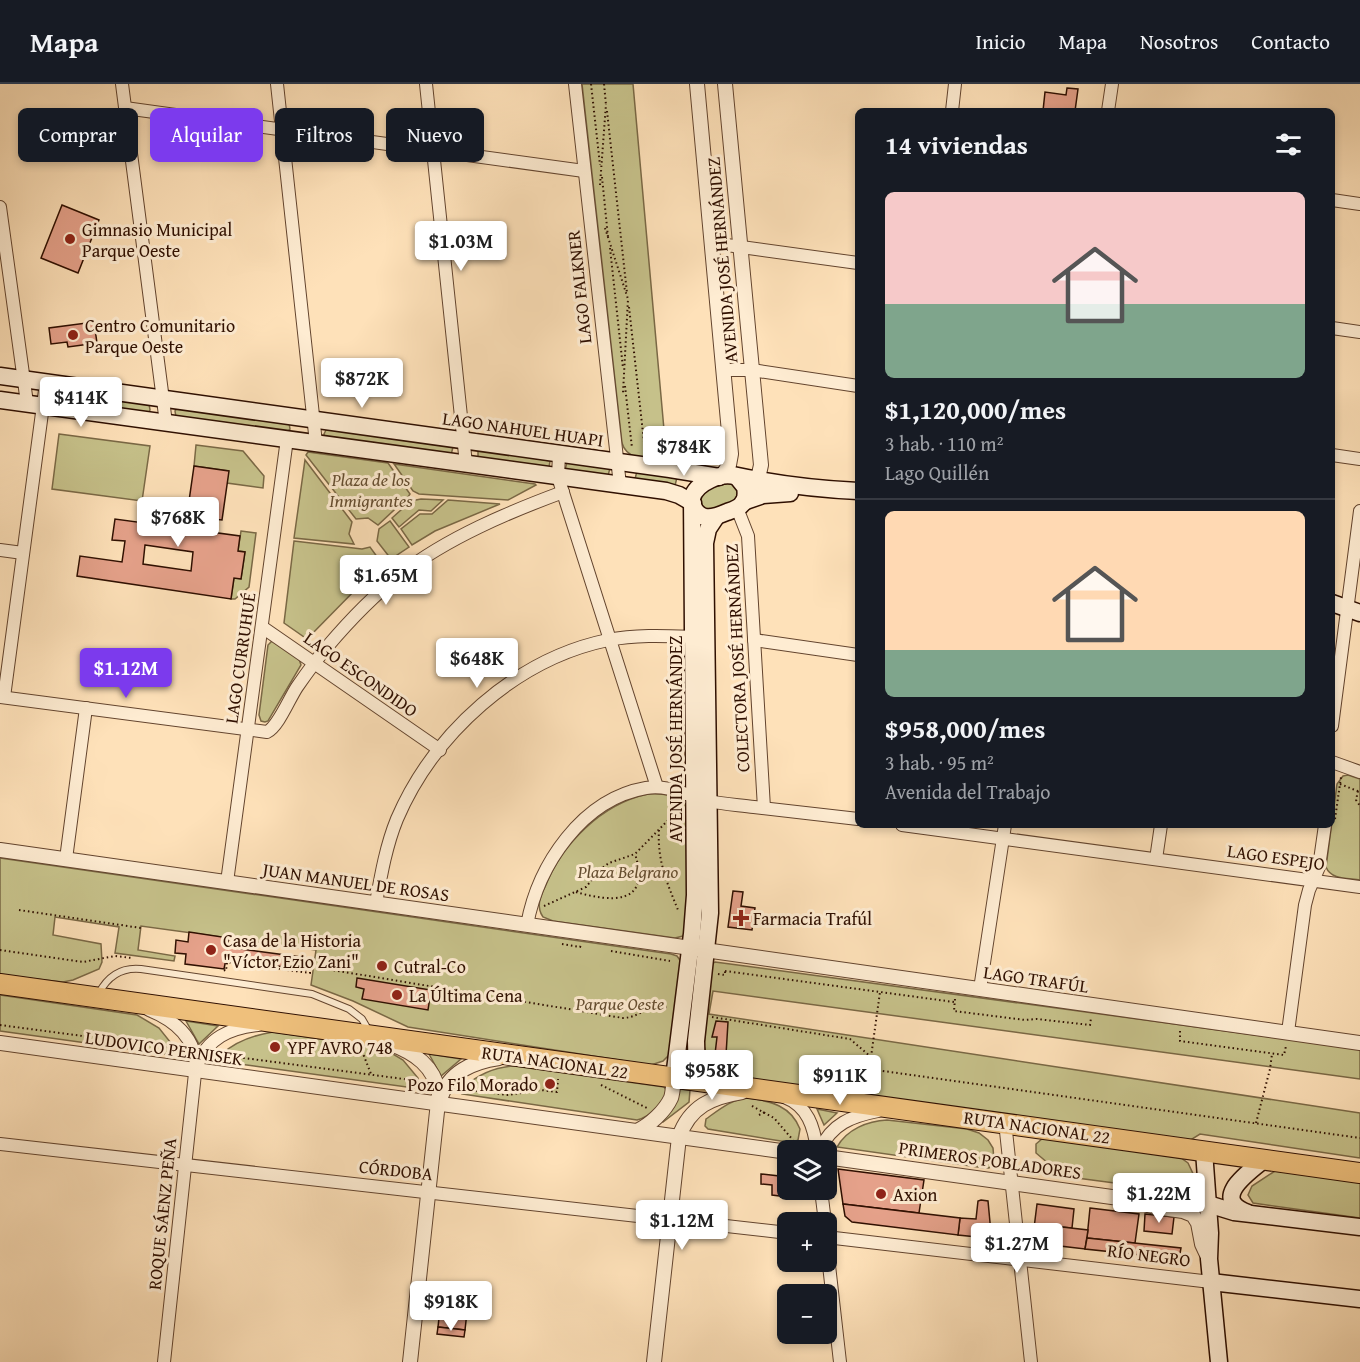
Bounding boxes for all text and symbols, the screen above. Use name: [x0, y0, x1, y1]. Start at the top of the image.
text: Mapa: [30, 21, 99, 62]
text: Inicio: [976, 26, 1026, 57]
text: Mapa: [1059, 26, 1107, 57]
text: Nosotros: [1140, 26, 1218, 57]
text: Contacto: [1251, 26, 1330, 57]
chip: Comprar: [18, 108, 138, 162]
chip: Alquilar: [150, 108, 263, 162]
chip: Filtros: [275, 108, 374, 162]
chip: Nuevo: [386, 108, 484, 162]
text: 14 viviendas: [885, 125, 1028, 164]
icon: filters: [1272, 128, 1305, 161]
street label: AVENIDA JOSÉ HERNÁNDEZ: [700, 156, 744, 364]
place label: Gimnasio Municipal Parque Oeste: [82, 216, 232, 264]
pin: $1.03M: [412, 221, 510, 272]
text: $1.03M: [429, 226, 493, 255]
street label: LAGO FALKNER: [560, 228, 598, 345]
icon: home: [1041, 231, 1149, 339]
marker: Gimnasio Municipal Parque Oeste: [63, 232, 77, 246]
place label: Centro Comunitario Parque Oeste: [85, 312, 235, 360]
marker: Centro Comunitario Parque Oeste: [66, 328, 80, 342]
pin: $872K: [320, 358, 404, 409]
text: $872K: [335, 363, 389, 392]
pin: $414K: [39, 377, 123, 428]
text: $414K: [54, 382, 108, 411]
text: $1,120,000/mes: [885, 390, 1066, 429]
street label: LAGO NAHUEL HUAPI: [441, 404, 605, 454]
pin: $784K: [642, 426, 726, 477]
text: 3 hab. · 110 m²: [885, 429, 1003, 458]
text: $784K: [657, 431, 711, 460]
text: Lago Quillén: [885, 458, 989, 487]
park label: Plaza de los Inmigrantes: [329, 466, 413, 514]
pin: $768K: [136, 497, 220, 548]
text: $768K: [151, 502, 205, 531]
street label: COLECTORA JOSÉ HERNÁNDEZ: [718, 543, 756, 773]
icon: home: [1041, 550, 1149, 658]
pin: $1.65M: [337, 555, 435, 606]
text: $1.65M: [354, 560, 418, 589]
street label: LAGO CURRUHUÉ: [217, 591, 263, 725]
street label: LAGO ESCONDIDO: [299, 625, 424, 723]
street label: AVENIDA JOSÉ HERNÁNDEZ: [662, 636, 689, 842]
pin: $648K: [435, 638, 519, 689]
text: $648K: [450, 643, 504, 672]
pin: $1.12M: [77, 648, 175, 699]
text: $1.12M: [94, 653, 158, 682]
text: $958,000/mes: [885, 709, 1045, 748]
text: 3 hab. · 95 m²: [885, 748, 994, 777]
text: Avenida del Trabajo: [885, 777, 1051, 806]
street label: LAGO ESPEJO: [1225, 837, 1327, 877]
street label: JUAN MANUEL DE ROSAS: [259, 855, 451, 908]
park label: Plaza Belgrano: [577, 858, 678, 885]
place label: Farmacia Trafúl: [753, 905, 872, 932]
marker: Farmacia Trafúl: [734, 911, 748, 925]
place label: Casa de la Historia "Víctor Ezio Zani": [223, 927, 362, 975]
marker: Casa de la Historia "Víctor Ezio Zani": [204, 943, 218, 957]
place label: Cutral-Co: [394, 953, 466, 980]
street label: LAGO TRAFÚL: [982, 958, 1090, 1000]
marker: Cutral-Co: [375, 959, 389, 973]
place label: La Última Cena: [409, 982, 523, 1009]
marker: La Última Cena: [390, 988, 404, 1002]
park label: Parque Oeste: [575, 990, 664, 1017]
street label: LUDOVICO PERNISEK: [83, 1024, 245, 1072]
place label: YPF AVRO 748: [287, 1034, 393, 1061]
street label: RUTA NACIONAL 22: [480, 1038, 630, 1086]
marker: YPF AVRO 748: [268, 1040, 282, 1054]
pin: $958K: [670, 1050, 754, 1101]
text: $958K: [685, 1055, 739, 1084]
pin: $911K: [798, 1055, 882, 1106]
text: $911K: [813, 1060, 867, 1089]
place label: Pozo Filo Morado: [408, 1071, 538, 1098]
marker: Pozo Filo Morado: [543, 1077, 557, 1091]
street label: RUTA NACIONAL 22: [962, 1103, 1112, 1151]
street label: PRIMEROS POBLADORES: [897, 1134, 1083, 1186]
street label: ROQUE SÁENZ PEÑA: [141, 1137, 183, 1291]
map controls: [777, 1140, 837, 1344]
button: layers: [777, 1140, 837, 1200]
street label: CÓRDOBA: [358, 1153, 434, 1187]
pin: $1.22M: [1110, 1173, 1208, 1224]
text: $1.22M: [1127, 1178, 1191, 1207]
place label: Axion: [893, 1181, 937, 1208]
marker: Axion: [874, 1187, 888, 1201]
pin: $1.12M: [633, 1200, 731, 1251]
text: $1.12M: [650, 1205, 714, 1234]
button: +: [777, 1212, 837, 1272]
pin: $1.27M: [968, 1223, 1066, 1274]
text: $1.27M: [985, 1228, 1049, 1257]
street label: RÍO NEGRO: [1106, 1237, 1192, 1273]
pin: $918K: [409, 1281, 493, 1332]
button: −: [777, 1284, 837, 1344]
text: $918K: [424, 1286, 478, 1315]

